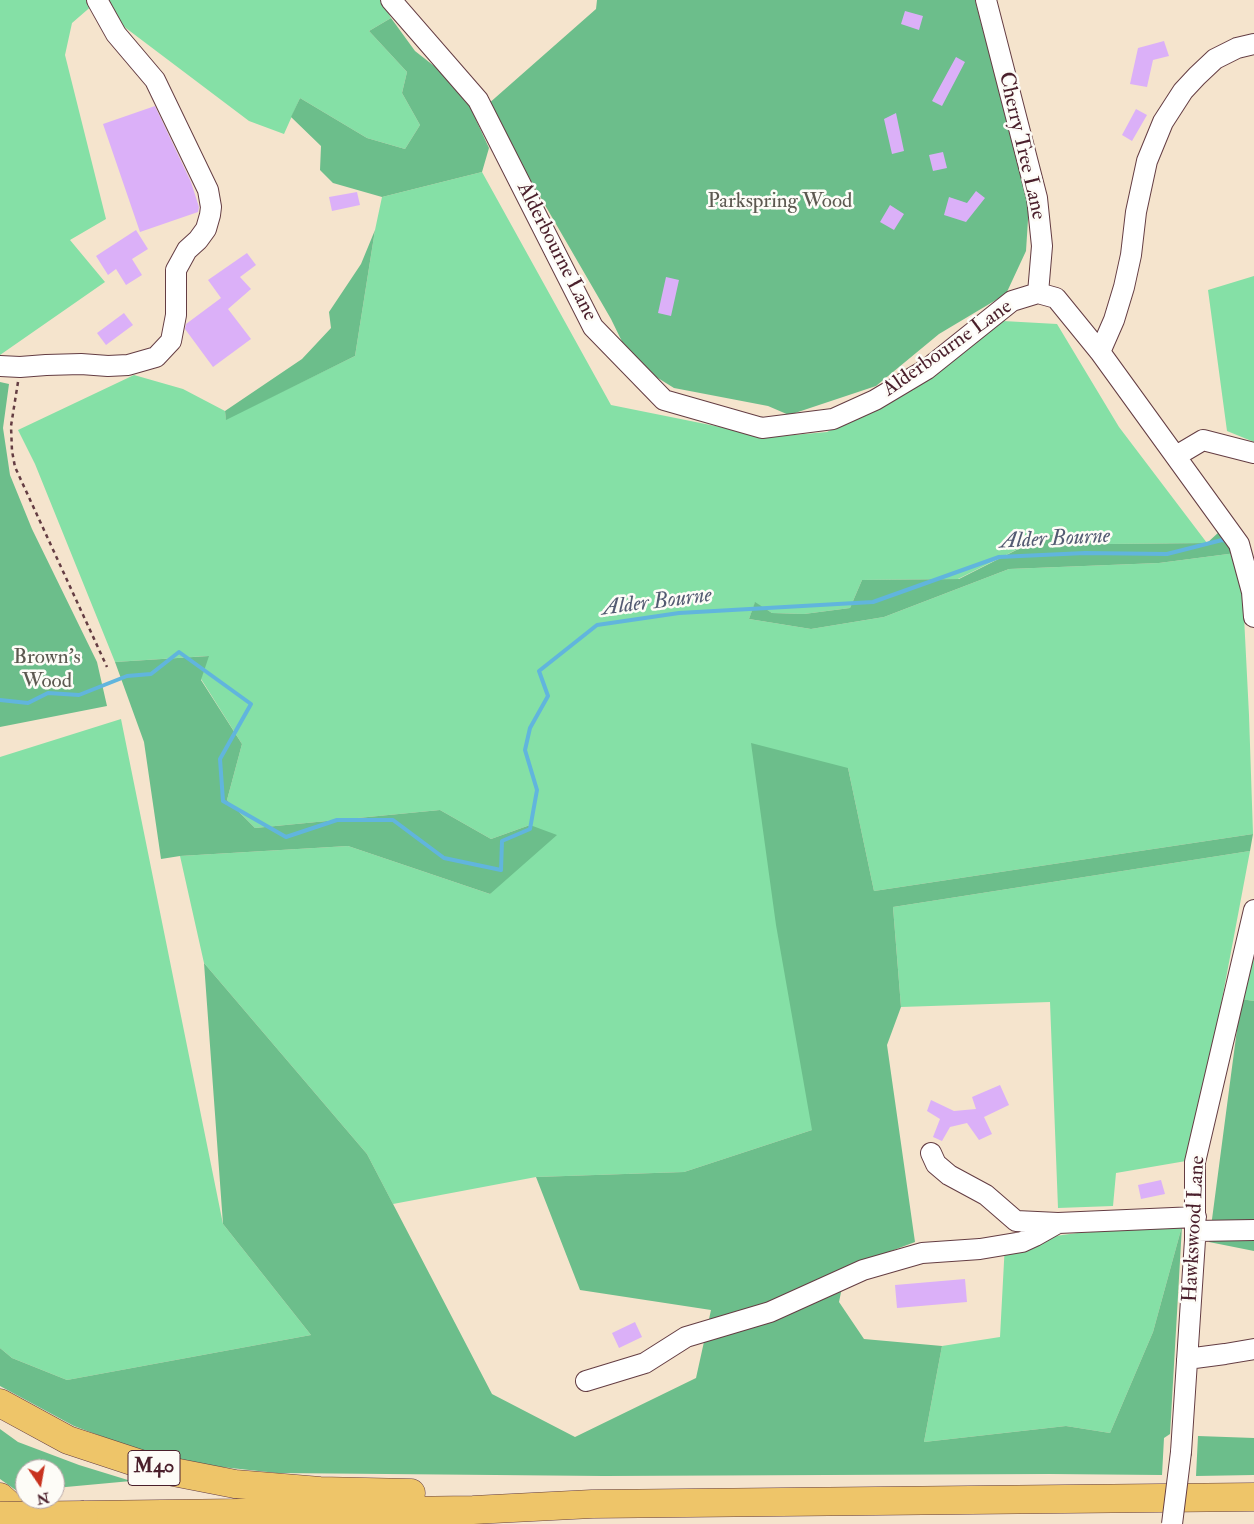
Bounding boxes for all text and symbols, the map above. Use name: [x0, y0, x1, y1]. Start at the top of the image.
street label: Cherry Tree Lane: [992, 70, 1050, 222]
street label: Alderbourne Lane: [510, 178, 602, 326]
park label: Parkspring Wood: [708, 189, 852, 215]
street label: Alderbourne Lane: [878, 295, 1018, 403]
water label: Alder Bourne: [999, 524, 1111, 556]
water label: Alder Bourne: [601, 583, 713, 623]
park label: Brown's Wood: [13, 645, 81, 695]
street label: Hawkswood Lane: [1179, 1155, 1211, 1303]
road number: M40: [128, 1450, 180, 1486]
north arrow: [15, 1459, 65, 1509]
text: N: [35, 1489, 51, 1508]

